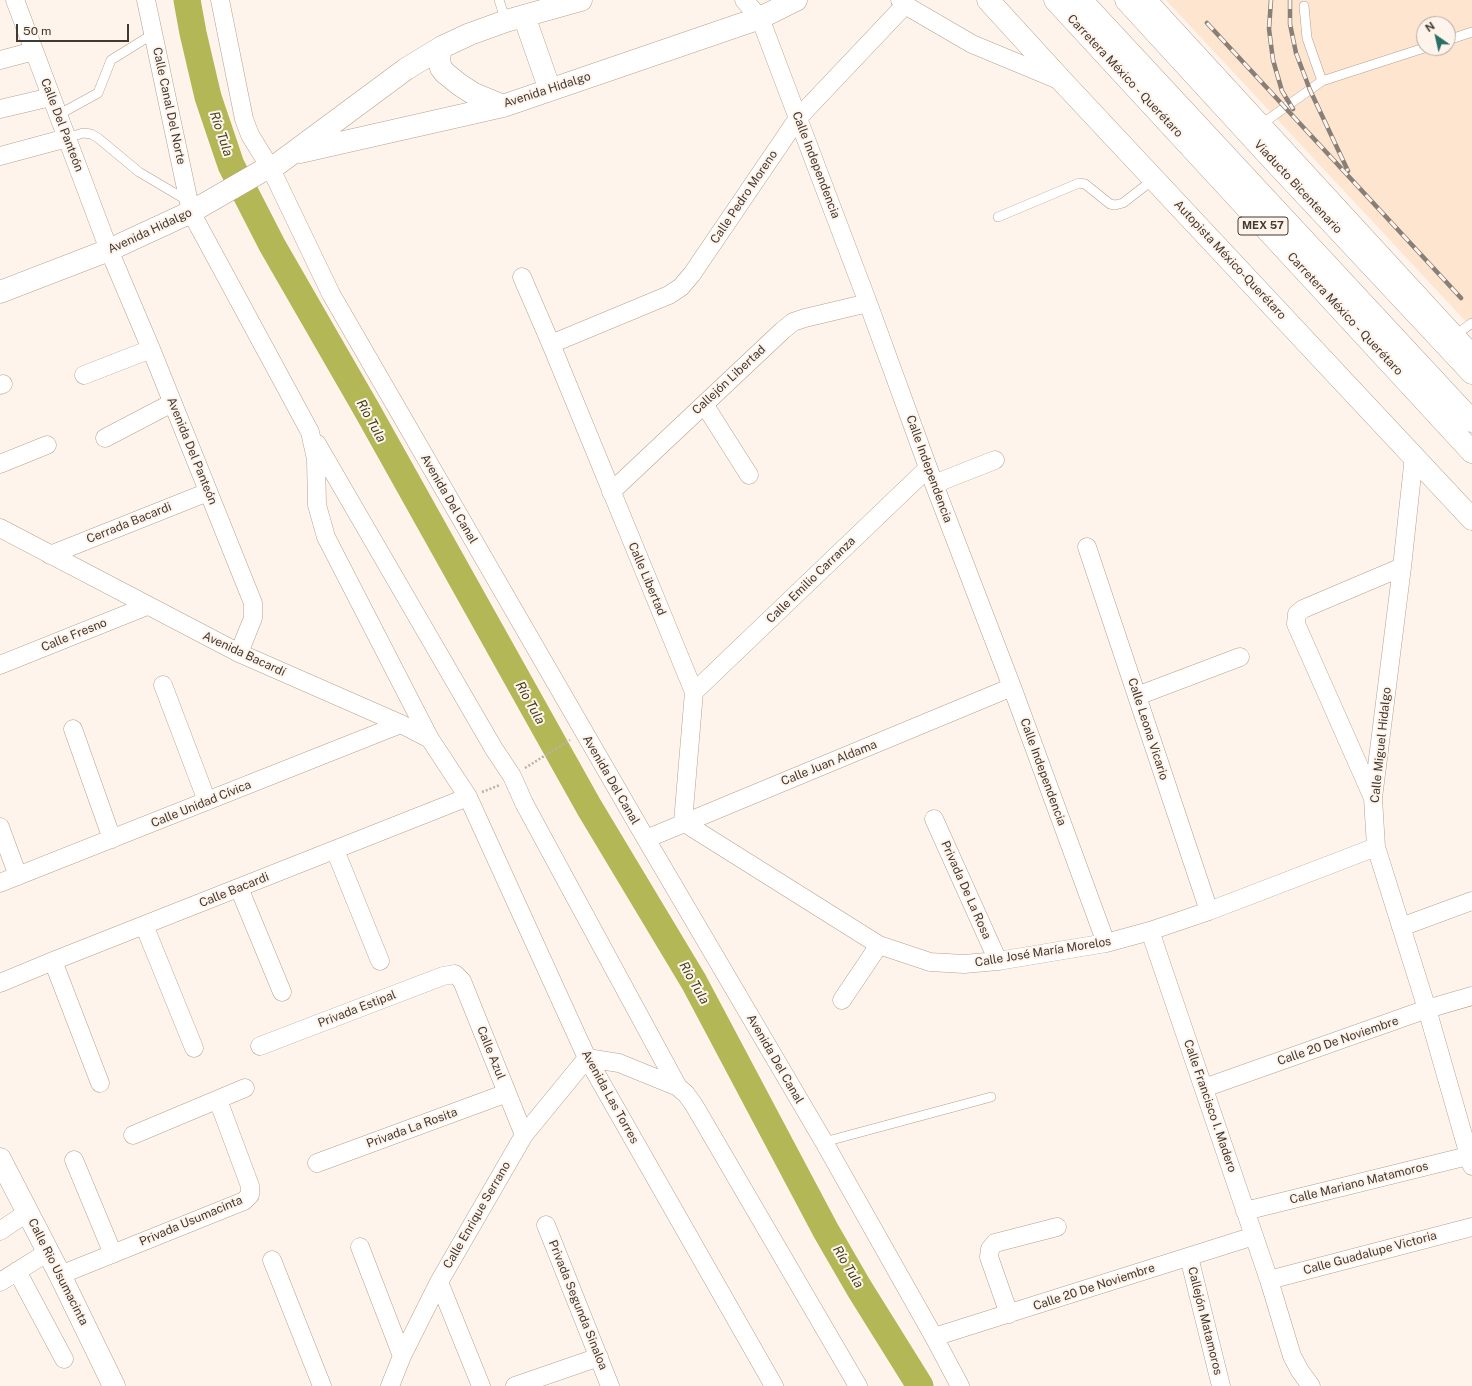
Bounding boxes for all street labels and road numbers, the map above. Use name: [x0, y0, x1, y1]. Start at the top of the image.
street label: Carretera México - Querétaro: [1064, 12, 1186, 140]
street label: Calle Canal Del Norte: [150, 46, 188, 166]
street label: Avenida Hidalgo: [502, 69, 592, 111]
street label: Calle Del Panteón: [38, 76, 86, 174]
street label: Calle Independencia: [789, 109, 843, 221]
street label: Viaducto Bicentenario: [1251, 137, 1345, 237]
street label: Calle Pedro Moreno: [707, 148, 781, 246]
street label: Autopista México-Querétaro: [1171, 197, 1289, 323]
street label: Avenida Hidalgo: [106, 205, 194, 257]
road number: MEX 57: [1238, 217, 1288, 235]
street label: Carretera México - Querétaro: [1284, 250, 1406, 378]
street label: Callejón Libertad: [689, 342, 769, 418]
street label: Avenida Del Panteón: [164, 395, 220, 507]
street label: Calle Independencia: [903, 413, 955, 525]
street label: Avenida Del Canal: [418, 452, 480, 546]
street label: Cerrada Bacardi: [85, 499, 173, 547]
street label: Calle Emilio Carranza: [763, 534, 859, 626]
street label: Calle Libertad: [625, 540, 669, 618]
street label: Calle Fresno: [39, 615, 109, 655]
street label: Avenida Bacardí: [200, 629, 288, 679]
street label: Calle Leona Vicario: [1125, 676, 1171, 782]
street label: Calle Miguel Hidalgo: [1368, 686, 1394, 804]
street label: Calle Independencia: [1017, 716, 1069, 828]
street label: Avenida Del Canal: [580, 733, 642, 827]
street label: Calle Juan Aldama: [779, 737, 879, 789]
street label: Calle Unidad Cívica: [149, 777, 253, 831]
street label: Privada De La Rosa: [938, 839, 994, 941]
street label: Calle Bacardi: [197, 869, 271, 911]
street label: Calle José María Morelos: [974, 934, 1112, 970]
street label: Privada Estipal: [316, 987, 398, 1031]
street label: Avenida Del Canal: [744, 1012, 806, 1106]
street label: Calle 20 De Noviembre: [1276, 1013, 1400, 1069]
street label: Calle Azul: [474, 1024, 508, 1082]
street label: Calle Francisco I. Madero: [1180, 1038, 1240, 1174]
street label: Avenida Las Torres: [578, 1048, 642, 1146]
street label: Privada La Rosita: [365, 1105, 459, 1151]
street label: Calle Enrique Serrano: [440, 1159, 514, 1271]
street label: Calle Mariano Matamoros: [1288, 1159, 1430, 1207]
street label: Privada Usumacinta: [137, 1193, 245, 1249]
street label: Calle Rio Usumacinta: [25, 1216, 91, 1328]
street label: Calle Guadalupe Victoria: [1302, 1228, 1438, 1278]
street label: Privada Segunda Sinaloa: [545, 1238, 611, 1372]
street label: Calle 20 De Noviembre: [1031, 1261, 1157, 1313]
street label: Callejón Matamoros: [1185, 1265, 1225, 1377]

